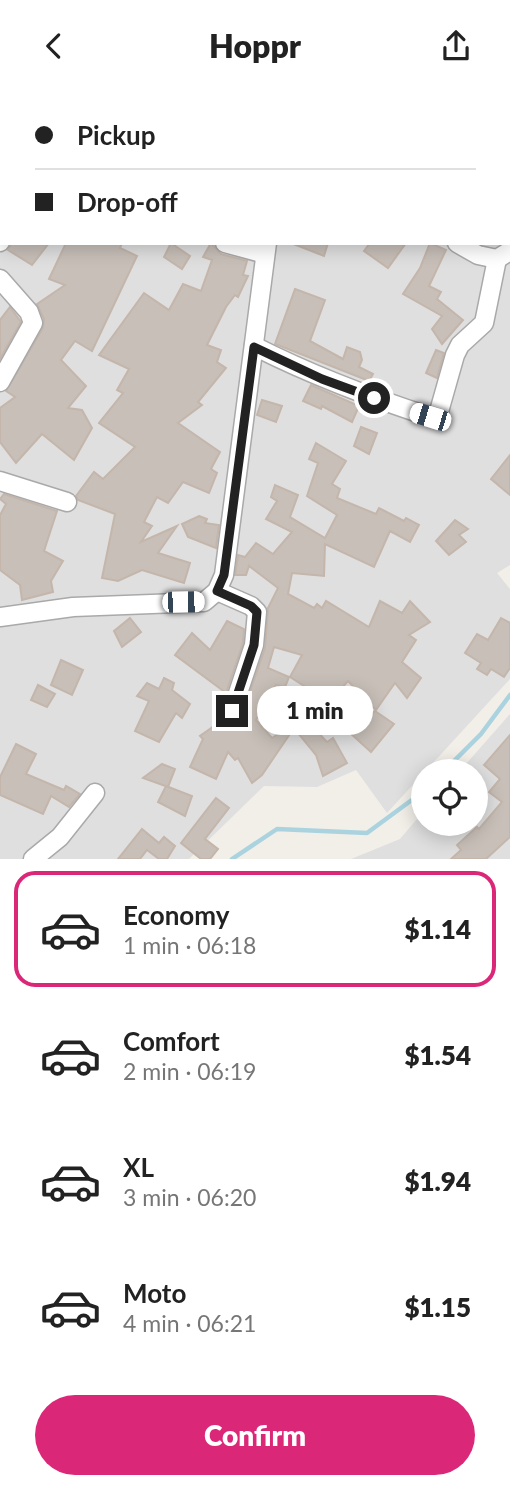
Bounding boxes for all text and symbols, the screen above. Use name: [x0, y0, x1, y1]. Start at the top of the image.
text: Hoppr: [209, 26, 301, 65]
icon: back: [35, 27, 73, 65]
icon: share: [437, 27, 475, 65]
text: Pickup: [77, 119, 156, 151]
text: Drop-off: [77, 186, 178, 218]
route start: [358, 382, 390, 414]
car: [407, 401, 454, 433]
car: [162, 591, 205, 613]
callout: 1 min: [256, 687, 372, 735]
route end: [216, 695, 248, 727]
text: 1 min: [286, 696, 344, 724]
map controls: [411, 759, 488, 836]
button: locate: [411, 759, 488, 836]
icon: car: [39, 898, 102, 961]
text: Economy: [123, 899, 229, 931]
text: $1.14: [404, 913, 471, 945]
text: 1 min · 06:18: [123, 931, 256, 959]
icon: car: [39, 1024, 102, 1087]
text: Comfort: [123, 1025, 220, 1057]
text: $1.54: [404, 1039, 471, 1071]
text: 2 min · 06:19: [123, 1057, 256, 1085]
icon: car: [39, 1150, 102, 1213]
text: XL: [123, 1151, 154, 1183]
text: $1.94: [404, 1165, 471, 1197]
text: 3 min · 06:20: [123, 1183, 256, 1211]
icon: car: [39, 1276, 102, 1339]
text: Moto: [123, 1277, 186, 1309]
text: $1.15: [404, 1291, 471, 1323]
text: 4 min · 06:21: [123, 1309, 256, 1337]
button: Confirm: [35, 1395, 475, 1475]

